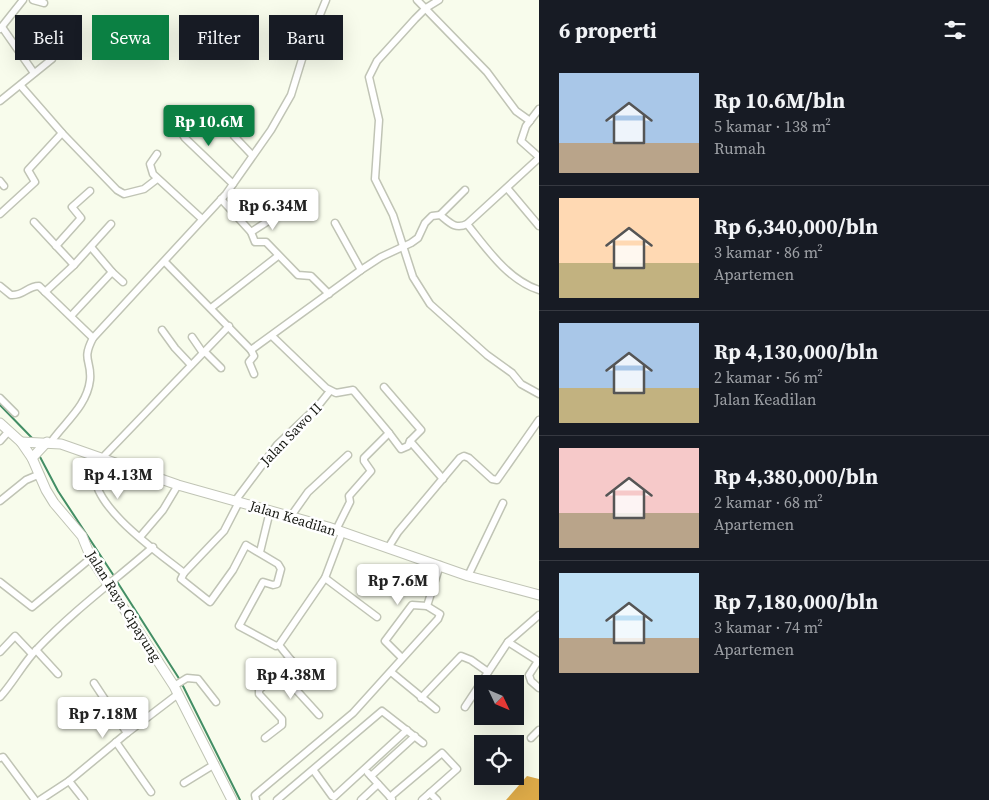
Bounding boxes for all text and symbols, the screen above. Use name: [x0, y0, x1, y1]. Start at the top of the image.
chip: Beli: [15, 15, 82, 60]
chip: Sewa: [92, 15, 169, 60]
chip: Filter: [179, 15, 259, 60]
chip: Baru: [269, 15, 343, 60]
text: 6 properti: [559, 16, 657, 45]
icon: filters: [941, 16, 969, 44]
text: Rp 10.6M/bln: [714, 86, 845, 115]
icon: home: [599, 93, 659, 153]
pin: Rp 10.6M: [157, 104, 261, 147]
text: Rp 10.6M: [174, 110, 244, 132]
text: 5 kamar · 138 m²: [714, 115, 831, 137]
text: Rumah: [714, 137, 766, 159]
pin: Rp 6.34M: [221, 188, 325, 231]
text: Rp 6.34M: [238, 194, 308, 216]
text: Rp 6,340,000/bln: [714, 212, 878, 241]
icon: home: [599, 218, 659, 278]
text: 3 kamar · 86 m²: [714, 241, 823, 263]
text: Apartemen: [714, 263, 794, 285]
text: Rp 4,130,000/bln: [714, 337, 878, 366]
icon: home: [599, 343, 659, 403]
text: 2 kamar · 56 m²: [714, 366, 823, 388]
text: Jalan Keadilan: [714, 388, 817, 410]
street label: Jalan Sawo II: [255, 398, 326, 471]
pin: Rp 4.13M: [66, 458, 170, 500]
text: Rp 4,380,000/bln: [714, 462, 878, 491]
text: Rp 4.13M: [83, 463, 153, 485]
icon: home: [599, 468, 659, 528]
text: 2 kamar · 68 m²: [714, 491, 823, 513]
street label: Jalan Keadilan: [246, 495, 339, 541]
text: Apartemen: [714, 513, 794, 535]
street label: Jalan Raya Cipayung: [81, 546, 166, 665]
pin: Rp 7.6M: [352, 564, 444, 606]
text: Rp 7.6M: [368, 569, 428, 591]
text: Rp 7,180,000/bln: [714, 587, 878, 616]
icon: home: [599, 593, 659, 653]
text: 3 kamar · 74 m²: [714, 616, 823, 638]
text: Apartemen: [714, 638, 794, 660]
pin: Rp 4.38M: [239, 658, 343, 700]
text: Rp 4.38M: [256, 663, 326, 685]
north arrow: [474, 675, 524, 725]
map controls: [474, 675, 524, 785]
pin: Rp 7.18M: [51, 696, 155, 739]
text: Rp 7.18M: [68, 702, 138, 724]
button: locate: [474, 735, 524, 785]

